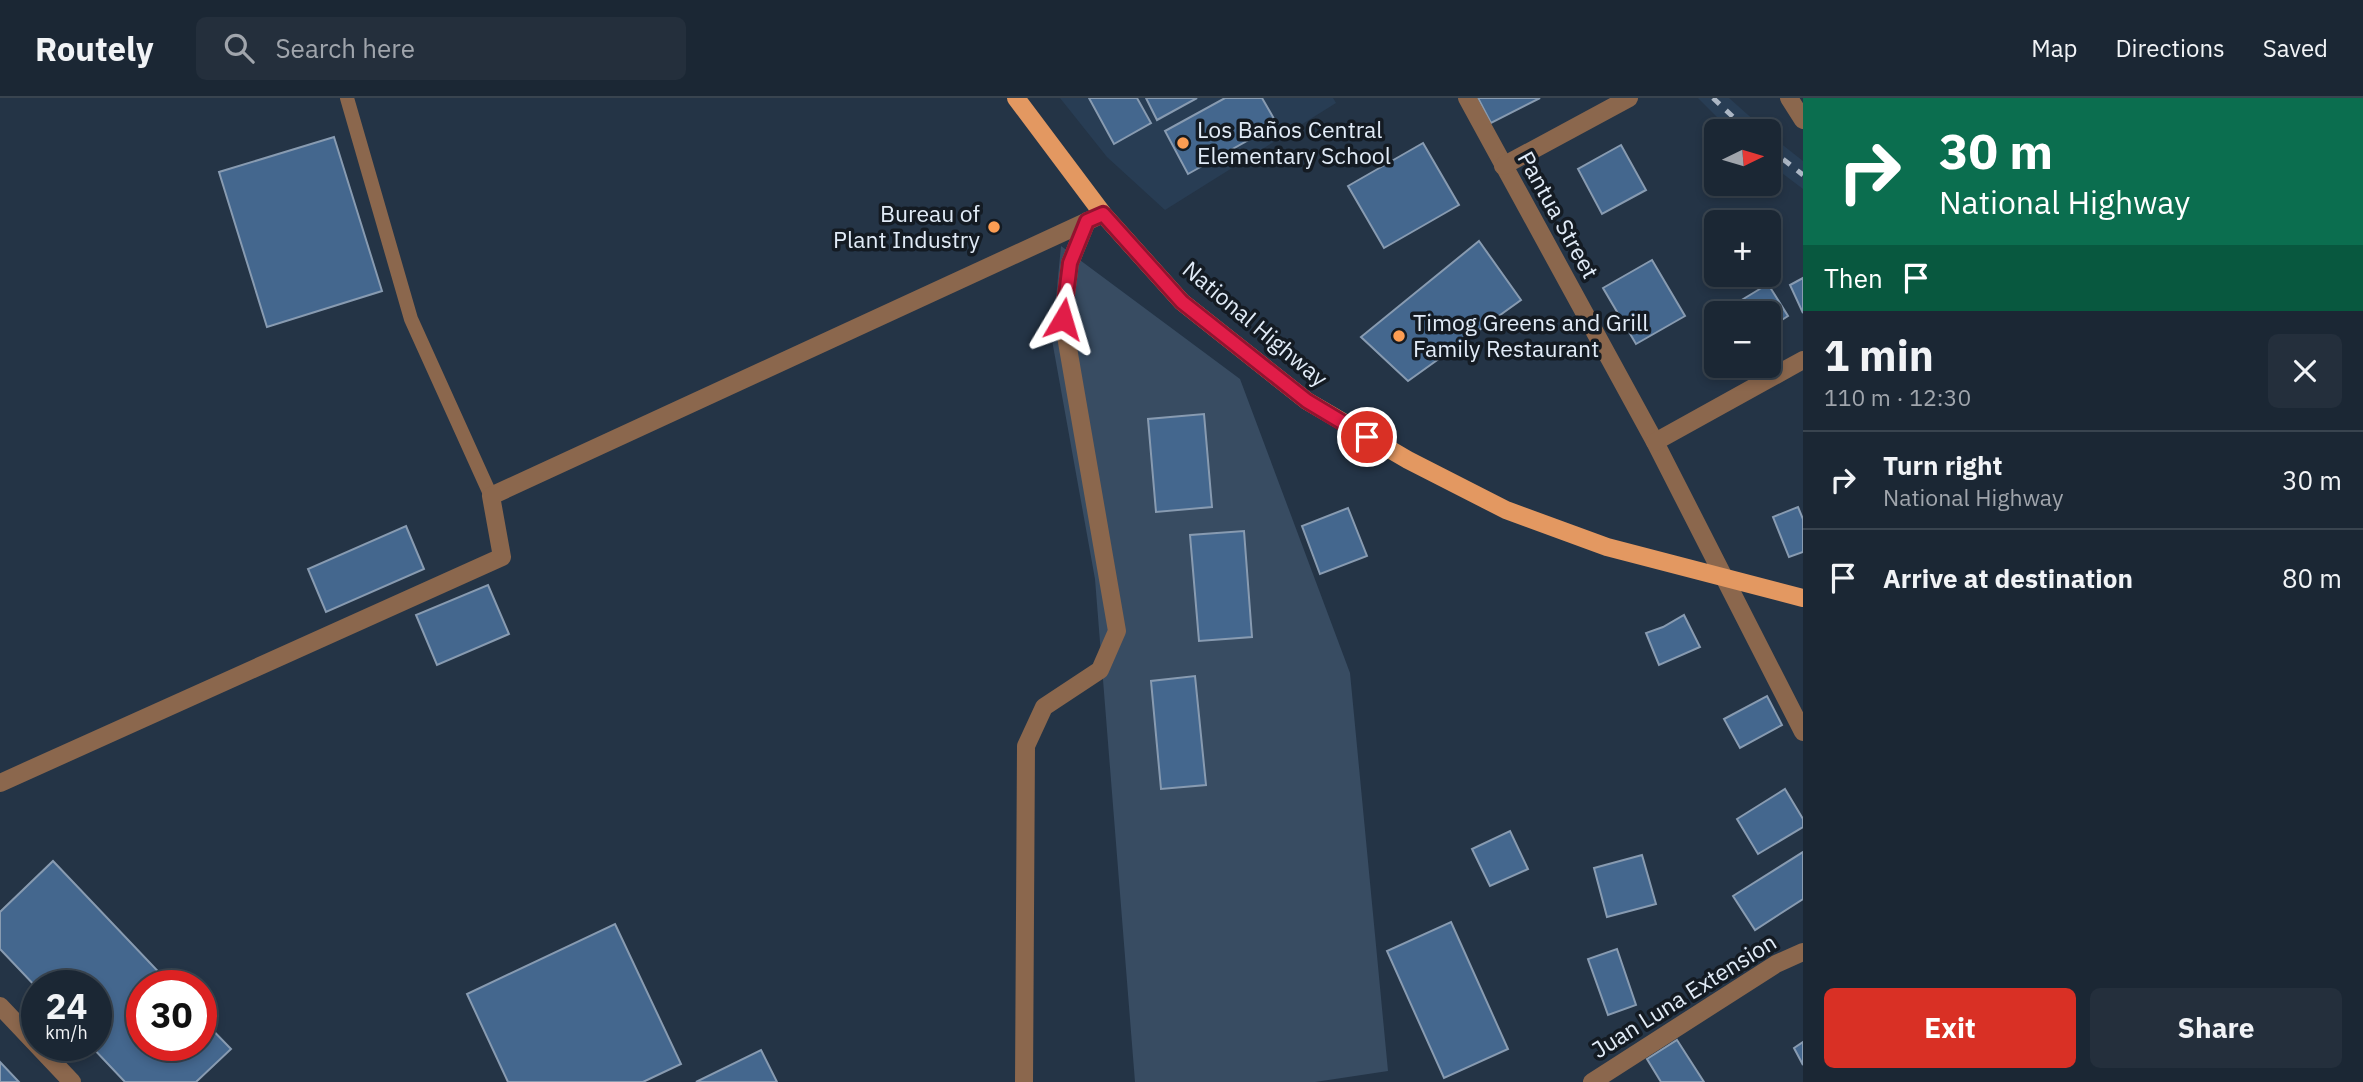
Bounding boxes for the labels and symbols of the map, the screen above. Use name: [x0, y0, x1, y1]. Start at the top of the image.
place label: Los Baños Central Elementary School: [1197, 114, 1391, 170]
north arrow: [1704, 119, 1782, 196]
marker: Los Baños Central Elementary School: [1175, 135, 1191, 151]
street label: Pantua Street: [1512, 146, 1606, 283]
place label: Bureau of Plant Industry: [833, 198, 981, 254]
marker: Bureau of Plant Industry: [986, 219, 1002, 235]
street label: National Highway: [1177, 254, 1335, 393]
position arrow: [1026, 282, 1100, 356]
place label: Timog Greens and Grill Family Restaurant: [1413, 307, 1648, 363]
marker: Timog Greens and Grill Family Restaurant: [1391, 328, 1407, 344]
pin: [1337, 407, 1397, 467]
street label: Juan Luna Extension: [1585, 926, 1781, 1064]
speed limit sign: 30: [126, 970, 217, 1061]

